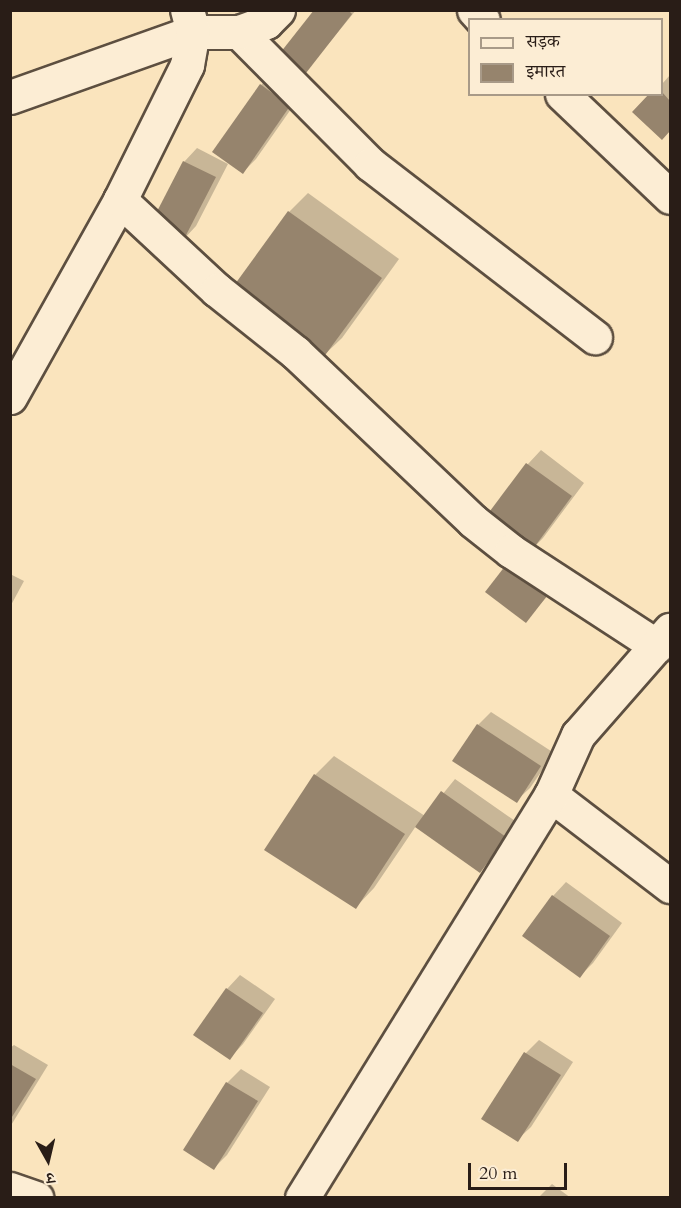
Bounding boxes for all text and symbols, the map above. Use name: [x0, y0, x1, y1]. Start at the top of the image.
legend: [468, 18, 663, 96]
text: सड़क: [526, 29, 560, 54]
text: इमारत: [526, 59, 565, 84]
north arrow: [18, 1130, 78, 1190]
scale bar: [471, 1151, 570, 1189]
text: 20 m: [479, 1161, 518, 1186]
text: उ: [45, 1166, 56, 1189]

